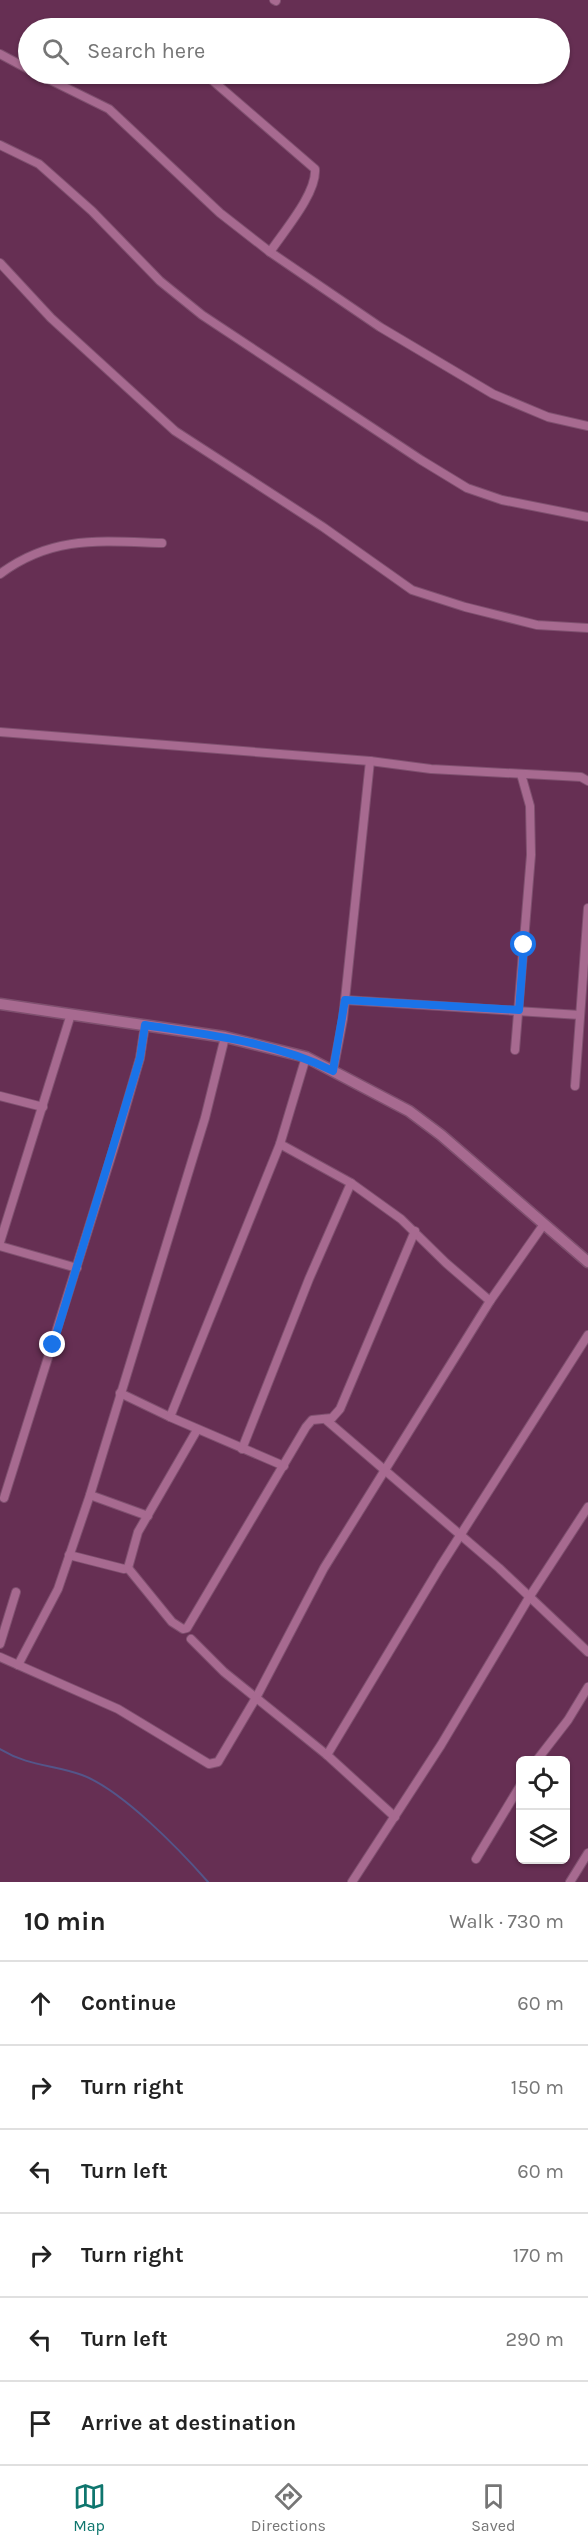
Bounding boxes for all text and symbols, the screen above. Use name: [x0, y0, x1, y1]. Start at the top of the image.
search box: [18, 18, 570, 84]
icon: search: [39, 35, 72, 68]
text: Search here: [87, 38, 205, 64]
route start: [510, 931, 536, 957]
route end: [39, 1331, 65, 1357]
map controls: [516, 1756, 570, 1864]
button: locate: [516, 1756, 570, 1810]
button: layers: [516, 1810, 570, 1864]
text: 10 min: [24, 1906, 106, 1937]
text: Walk · 730 m: [449, 1910, 564, 1933]
icon: ahead: [24, 1987, 57, 2020]
text: Continue: [81, 1990, 176, 2016]
text: 60 m: [517, 1992, 564, 2015]
icon: right: [24, 2071, 57, 2104]
text: Turn right: [81, 2074, 184, 2100]
text: 150 m: [511, 2076, 564, 2099]
icon: left: [24, 2155, 57, 2188]
text: Turn left: [81, 2158, 168, 2184]
text: 60 m: [517, 2160, 564, 2183]
icon: right: [24, 2239, 57, 2272]
text: Turn right: [81, 2242, 184, 2268]
text: 170 m: [513, 2244, 564, 2267]
icon: left: [24, 2323, 57, 2356]
text: Turn left: [81, 2326, 168, 2352]
text: 290 m: [505, 2328, 564, 2351]
icon: arrive: [24, 2407, 57, 2440]
text: Arrive at destination: [81, 2410, 296, 2436]
tab: Map: [73, 2480, 106, 2535]
tab: Directions: [251, 2480, 326, 2535]
tab: Saved: [471, 2480, 515, 2535]

